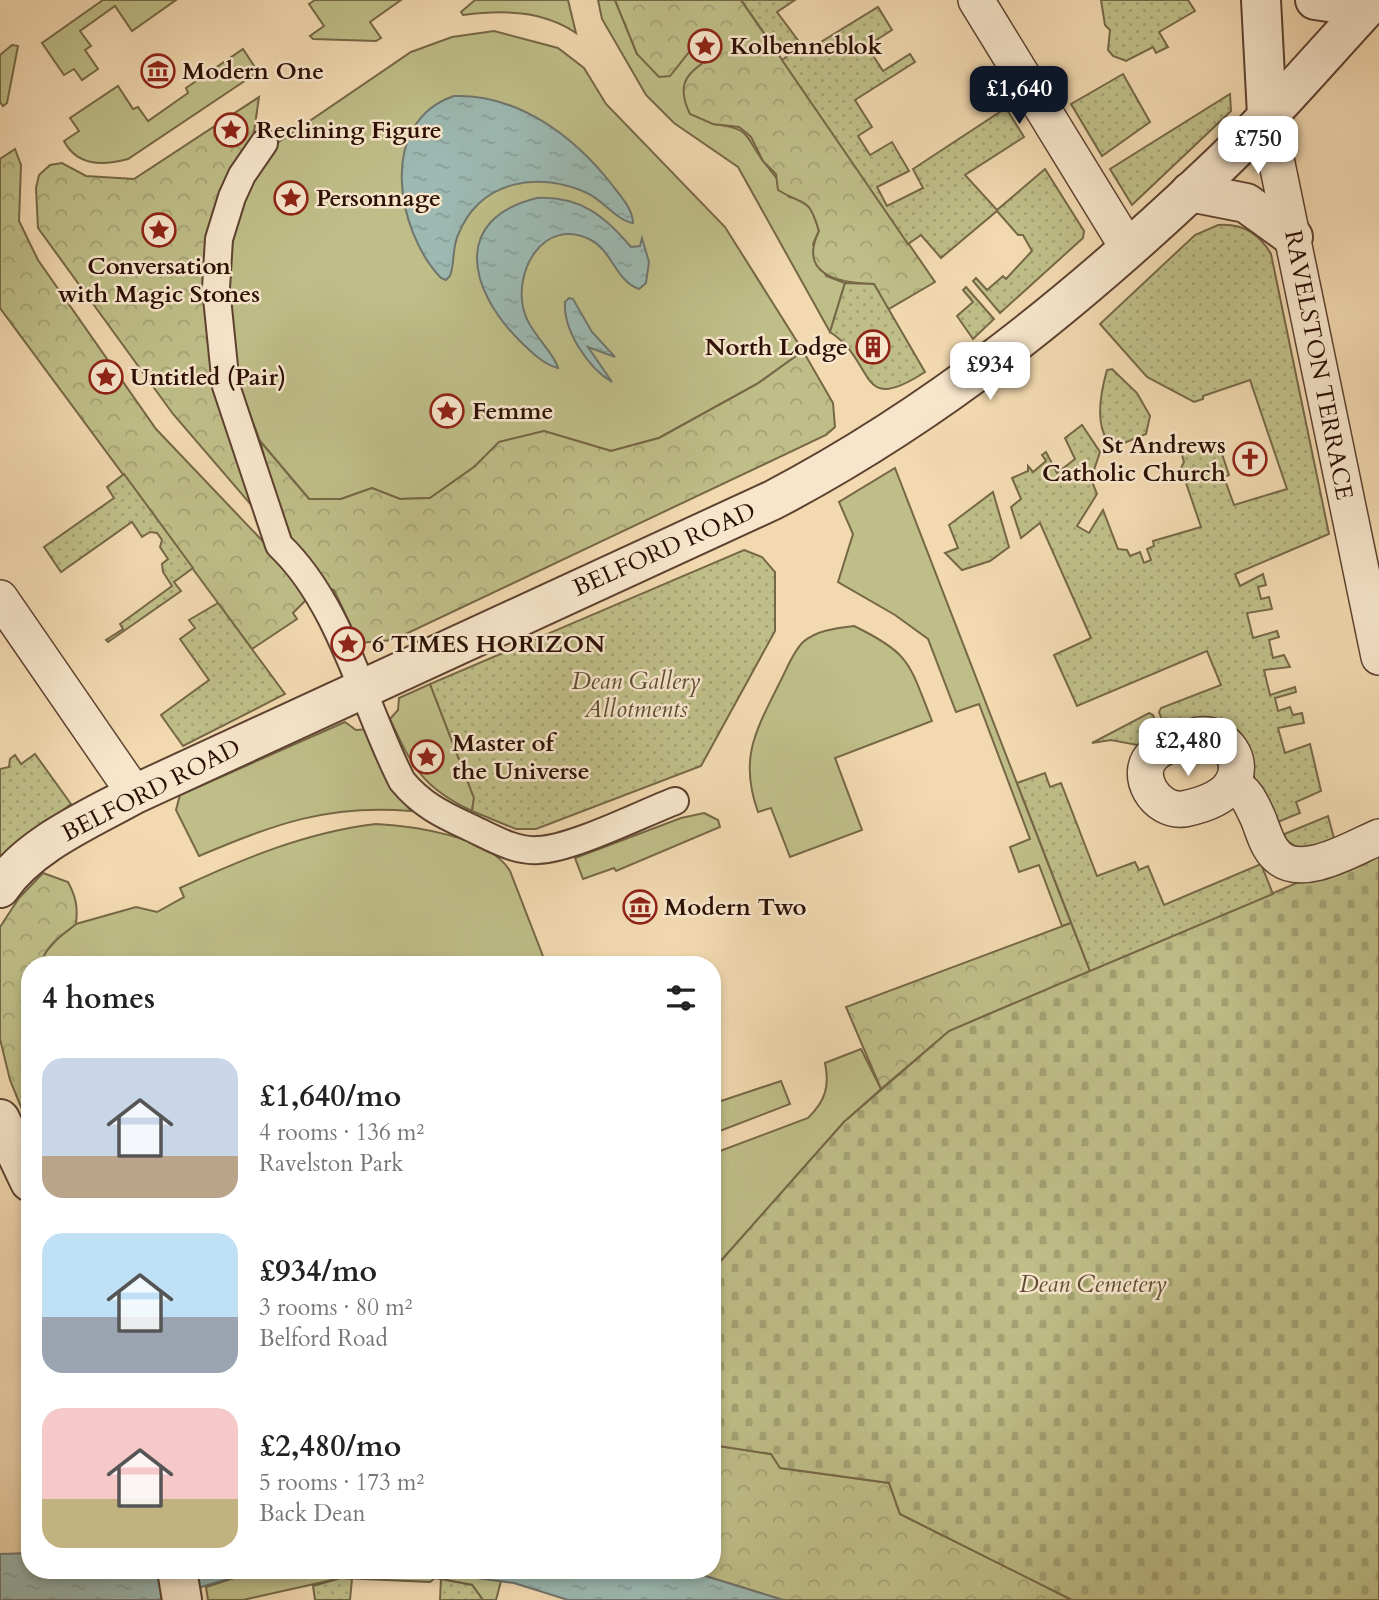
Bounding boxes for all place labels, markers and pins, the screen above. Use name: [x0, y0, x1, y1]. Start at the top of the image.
place icon: Kolbenneblok: [686, 27, 724, 65]
place label: Kolbenneblok: [730, 30, 882, 63]
museum icon: Modern One: [139, 52, 177, 90]
place label: Modern One: [182, 55, 324, 88]
pin: £1,640: [962, 66, 1076, 126]
place icon: Reclining Figure: [212, 111, 250, 149]
place label: Reclining Figure: [256, 114, 442, 147]
pin: £750: [1217, 116, 1299, 176]
place icon: Personnage: [272, 179, 310, 217]
place label: Personnage: [316, 182, 441, 215]
place icon: Conversation with Magic Stones: [140, 211, 178, 249]
place label: Conversation with Magic Stones: [58, 250, 260, 311]
building icon: North Lodge: [854, 328, 892, 366]
place label: North Lodge: [705, 331, 848, 364]
pin: £934: [949, 342, 1031, 402]
place icon: Untitled (Pair): [87, 358, 125, 396]
place label: Untitled (Pair): [130, 361, 286, 394]
place icon: Femme: [428, 392, 466, 430]
place label: Femme: [472, 395, 553, 428]
place label: St Andrews Catholic Church: [1042, 429, 1226, 490]
church icon: St Andrews Catholic Church: [1231, 440, 1269, 478]
place icon: 6 TIMES HORIZON: [329, 625, 367, 663]
place label: 6 TIMES HORIZON: [372, 628, 605, 661]
pin: £2,480: [1131, 718, 1245, 778]
place label: Master of the Universe: [452, 727, 590, 788]
place icon: Master of the Universe: [408, 738, 446, 776]
museum icon: Modern Two: [621, 888, 659, 926]
place label: Modern Two: [664, 891, 807, 924]

